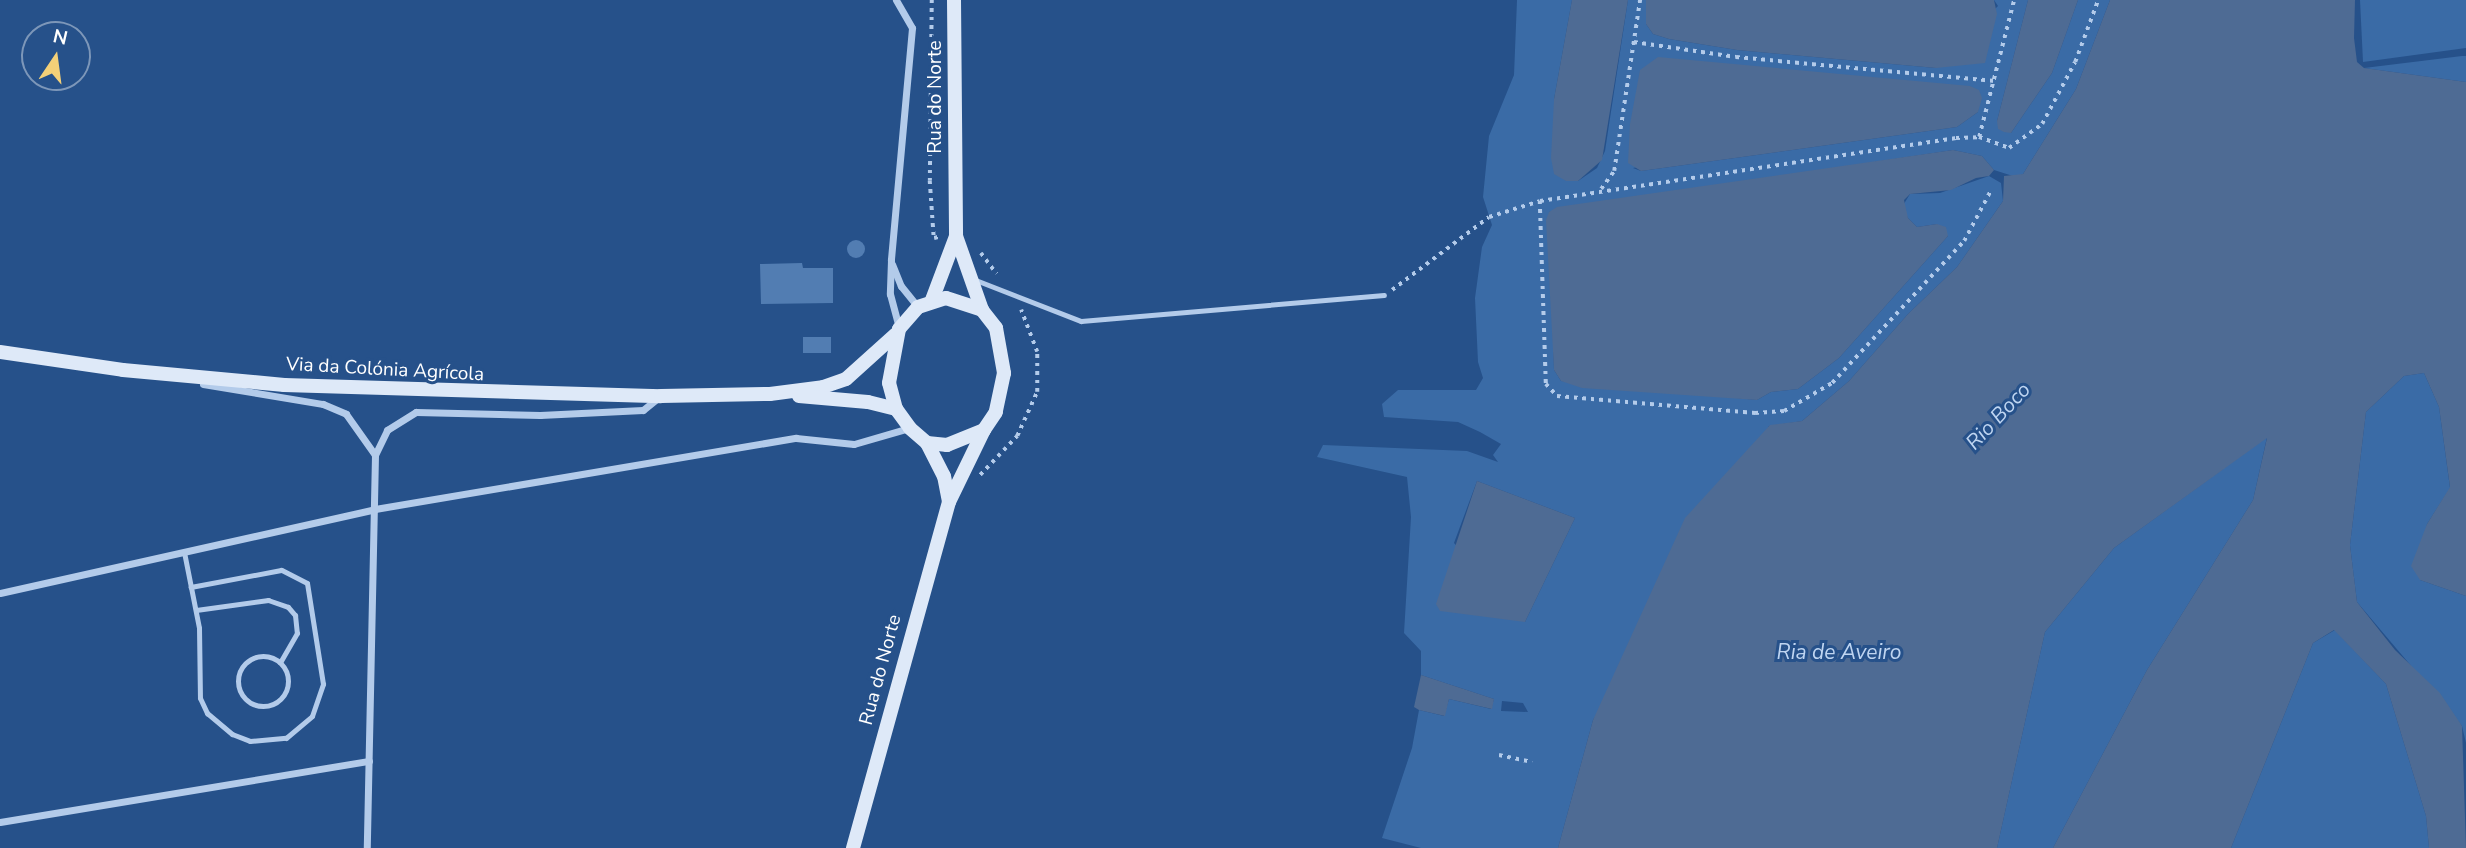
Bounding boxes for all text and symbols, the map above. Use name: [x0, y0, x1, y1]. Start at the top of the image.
north arrow: [21, 21, 91, 91]
text: N: [50, 23, 70, 52]
street label: Rua do Norte: [925, 40, 947, 154]
street label: Via da Colónia Agrícola: [285, 353, 485, 387]
water label: Rio Boco: [1960, 377, 2036, 455]
street label: Rua do Norte: [855, 612, 907, 728]
water label: Ria de Aveiro: [1777, 639, 1901, 665]

